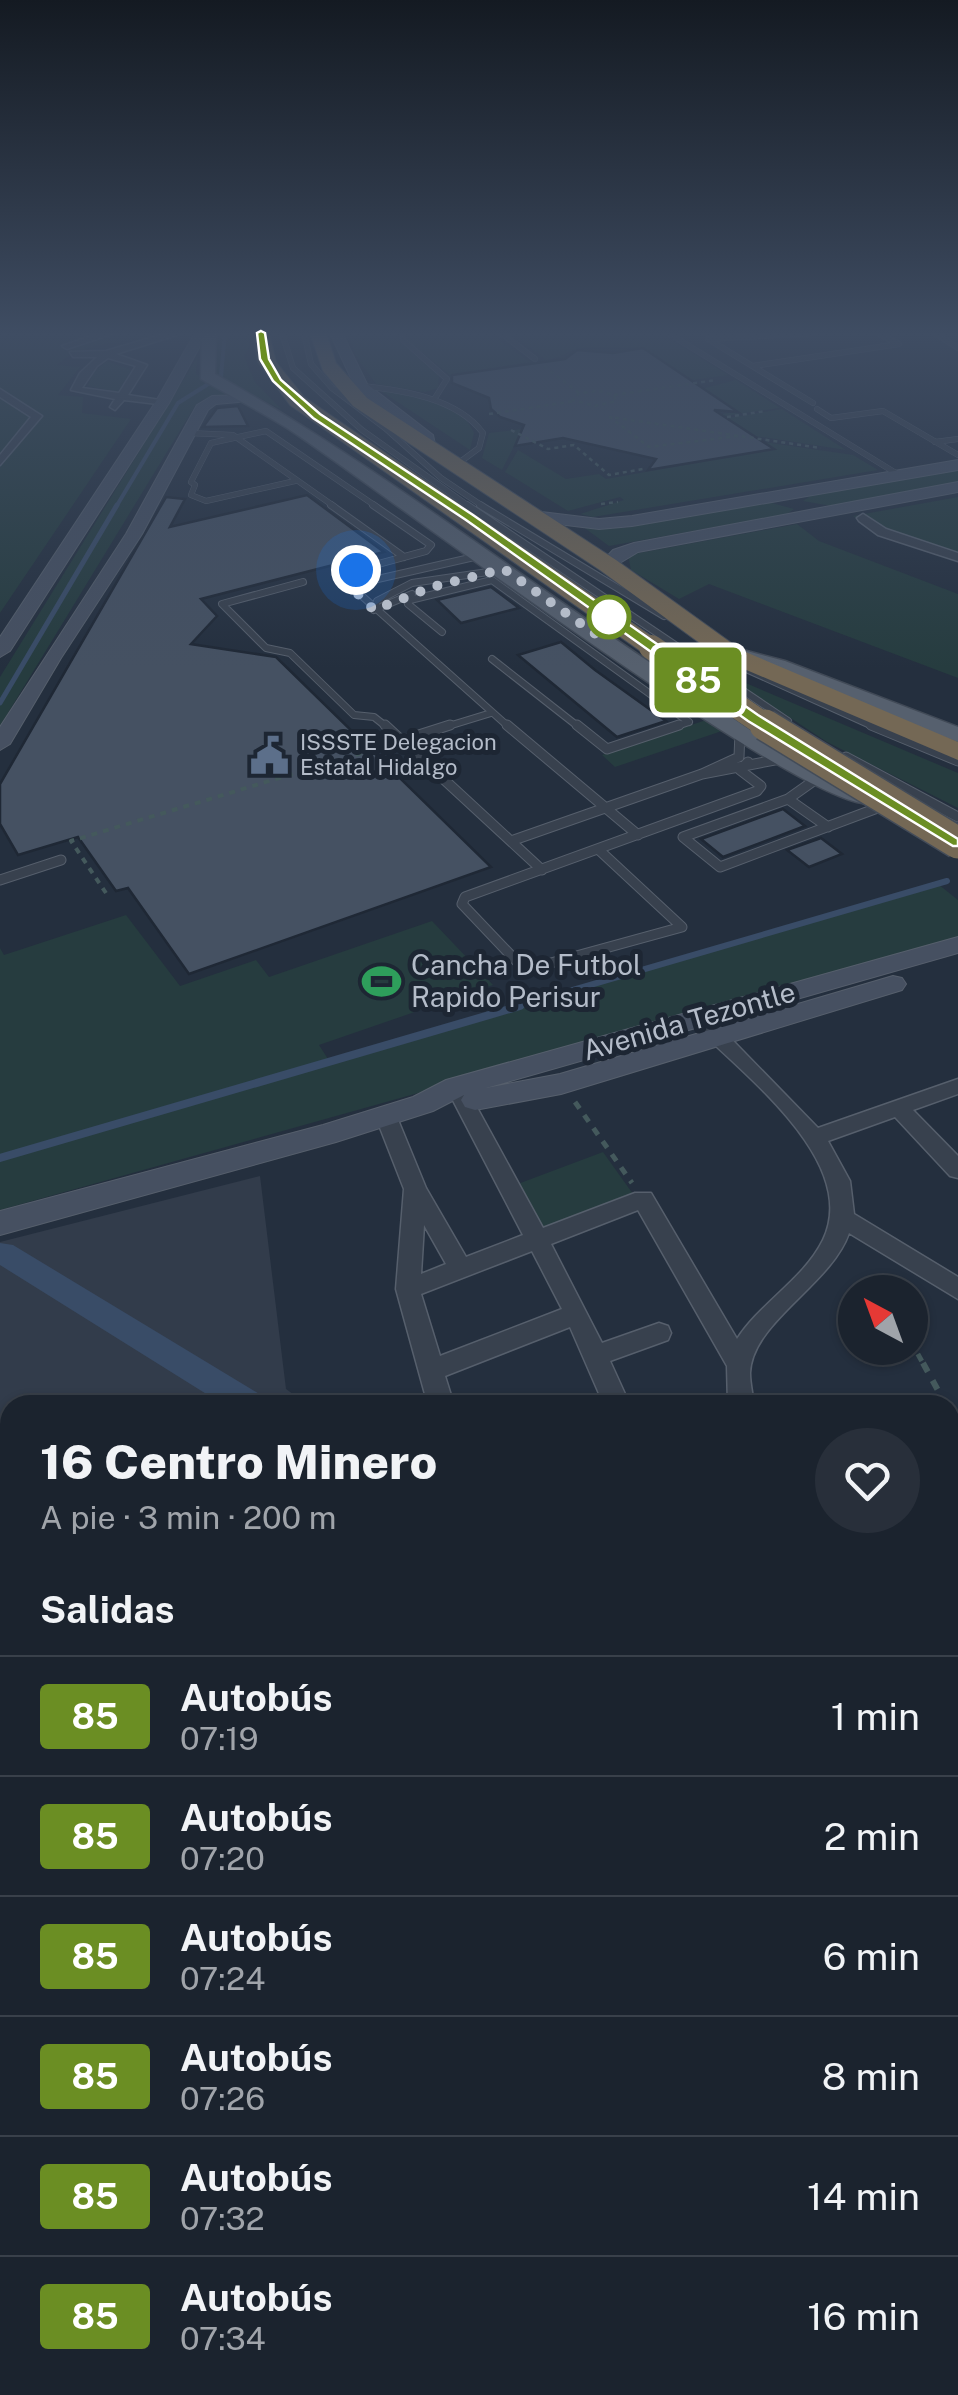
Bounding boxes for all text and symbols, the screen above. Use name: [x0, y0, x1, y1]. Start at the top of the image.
your location: [331, 545, 381, 595]
unlabelled marker: [588, 596, 630, 638]
line badge: 85: [653, 648, 743, 712]
text: 85: [674, 660, 722, 701]
place label: ISSSTE Delegacion Estatal Hidalgo: [300, 729, 497, 780]
public building icon: ISSSTE Delegacion Estatal Hidalgo: [249, 734, 291, 776]
place label: Cancha De Futbol Rapido Perisur: [411, 948, 642, 1013]
sports icon: Cancha De Futbol Rapido Perisur: [360, 960, 402, 1002]
street label: Avenida Tezontle: [579, 974, 799, 1067]
north arrow: [838, 1275, 928, 1365]
map controls: [838, 1275, 928, 1365]
button: heart: [815, 1428, 920, 1533]
text: 16 Centro Minero: [40, 1433, 437, 1490]
text: A pie · 3 min · 200 m: [40, 1499, 336, 1536]
text: Salidas: [40, 1587, 175, 1632]
text: Autobús: [180, 1675, 332, 1720]
text: 1 min: [831, 1694, 920, 1739]
text: 85: [71, 1696, 119, 1737]
text: 07:19: [180, 1720, 258, 1757]
text: Autobús: [180, 1795, 332, 1840]
text: 2 min: [824, 1814, 920, 1859]
text: 85: [71, 1816, 119, 1857]
text: 07:20: [180, 1840, 265, 1877]
text: Autobús: [180, 1915, 332, 1960]
text: 6 min: [823, 1934, 920, 1979]
text: 85: [71, 1936, 119, 1977]
text: 07:24: [180, 1960, 265, 1997]
text: Autobús: [180, 2035, 332, 2080]
text: 8 min: [822, 2054, 920, 2099]
text: 85: [71, 2056, 119, 2097]
text: 07:26: [180, 2080, 265, 2117]
text: Autobús: [180, 2155, 332, 2200]
text: 14 min: [807, 2174, 920, 2219]
text: 85: [71, 2176, 119, 2217]
text: 07:32: [180, 2200, 265, 2237]
text: Autobús: [180, 2275, 332, 2320]
text: 16 min: [807, 2294, 920, 2339]
text: 85: [71, 2296, 119, 2337]
text: 07:34: [180, 2320, 266, 2357]

